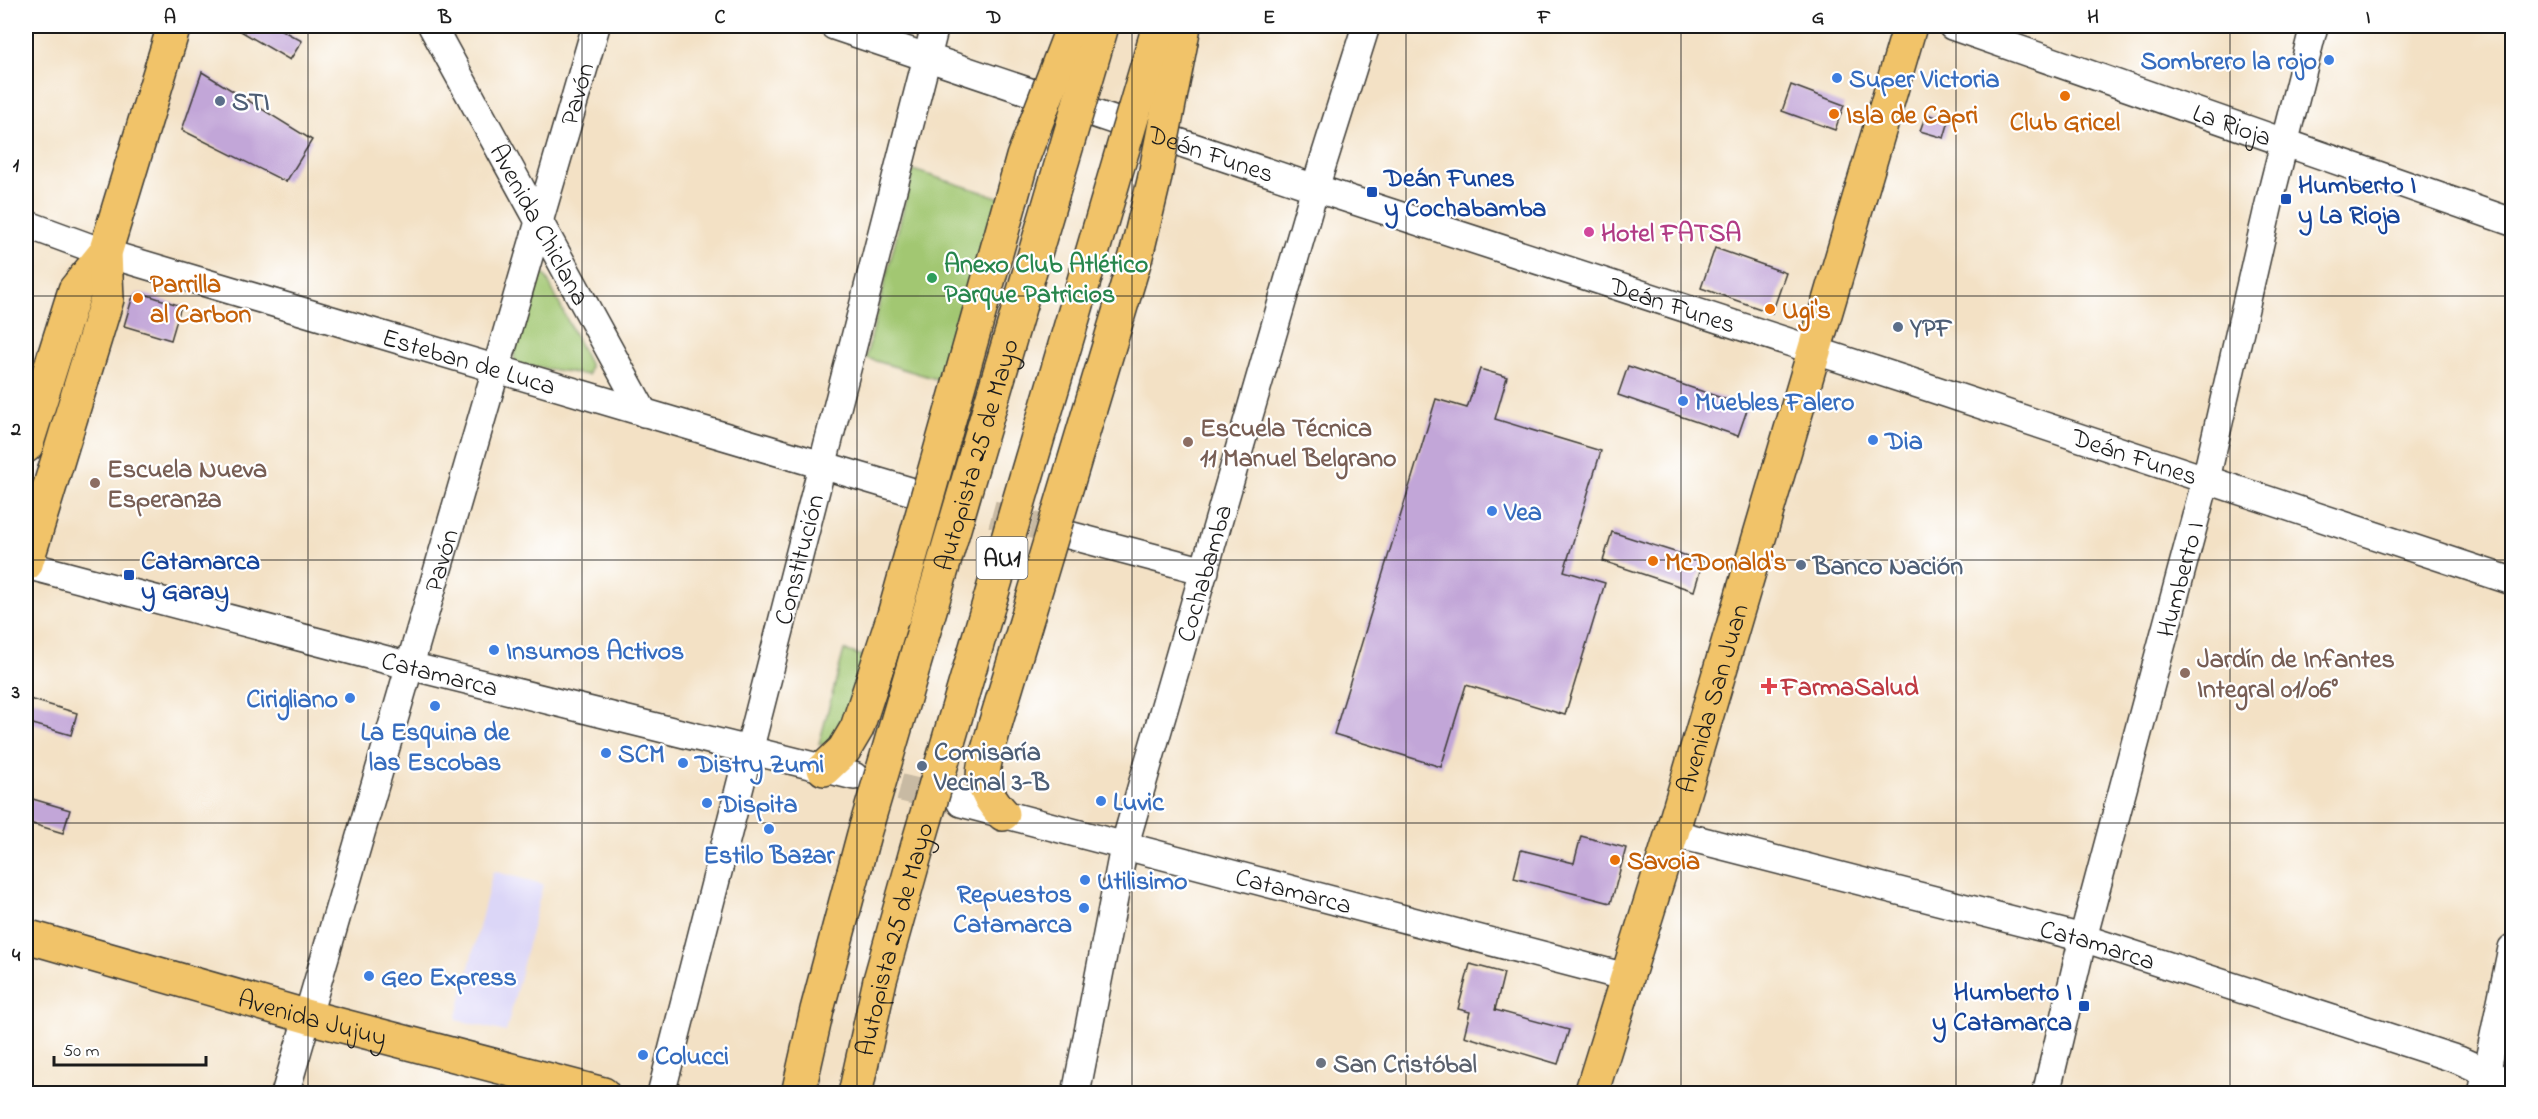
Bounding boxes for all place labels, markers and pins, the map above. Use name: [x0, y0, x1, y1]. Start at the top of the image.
place label: Sombrero la rojo: [2140, 44, 2317, 82]
marker: Sombrero la rojo: [2322, 53, 2336, 67]
place label: Super Victoria: [1849, 62, 2000, 100]
marker: Super Victoria: [1830, 71, 1844, 85]
place label: STI: [232, 85, 270, 123]
marker: Club Gricel: [2058, 89, 2072, 103]
marker: STI: [213, 94, 227, 108]
place label: Isla de Capri: [1846, 98, 1978, 136]
place label: Club Gricel: [2010, 105, 2120, 143]
marker: Isla de Capri: [1827, 107, 1841, 121]
place label: Deán Funes y Cochabamba: [1383, 161, 1546, 229]
place label: Humberto I y La Rioja: [2298, 168, 2416, 236]
marker: Deán Funes y Cochabamba: [1365, 185, 1379, 199]
marker: Humberto I y La Rioja: [2279, 192, 2293, 206]
place label: Hotel FATSA: [1601, 216, 1741, 254]
marker: Hotel FATSA: [1582, 225, 1596, 239]
place label: Anexo Club Atlético Parque Patricios: [944, 247, 1148, 315]
place label: Parrilla al Carbon: [150, 267, 252, 335]
marker: Anexo Club Atlético Parque Patricios: [925, 271, 939, 285]
marker: Parrilla al Carbon: [131, 291, 145, 305]
place label: Ugi's: [1782, 293, 1831, 332]
marker: Ugi's: [1763, 302, 1777, 316]
place label: YPF: [1909, 311, 1952, 349]
marker: YPF: [1891, 320, 1905, 334]
place label: Muebles Falero: [1695, 385, 1854, 423]
marker: Muebles Falero: [1676, 394, 1690, 408]
place label: Escuela Técnica 11 Manuel Belgrano: [1200, 411, 1397, 480]
place label: Dia: [1884, 424, 1923, 462]
marker: Dia: [1866, 433, 1880, 447]
marker: Escuela Técnica 11 Manuel Belgrano: [1181, 435, 1195, 449]
place label: Escuela Nueva Esperanza: [107, 452, 267, 520]
marker: Escuela Nueva Esperanza: [88, 476, 102, 490]
place label: Vea: [1503, 495, 1542, 533]
marker: Vea: [1485, 504, 1499, 518]
place label: Catamarca y Garay: [141, 544, 260, 612]
place label: McDonald's: [1665, 545, 1787, 583]
place label: Banco Nación: [1812, 549, 1963, 587]
marker: McDonald's: [1646, 554, 1660, 568]
marker: Banco Nación: [1794, 558, 1808, 572]
marker: Catamarca y Garay: [122, 568, 136, 582]
place label: Insumos Activos: [506, 634, 684, 672]
place label: Jardín de Infantes Integral 01/06°: [2197, 642, 2395, 711]
marker: Insumos Activos: [487, 643, 501, 657]
marker: Jardín de Infantes Integral 01/06°: [2178, 666, 2192, 680]
place label: FarmaSalud: [1779, 670, 1919, 708]
marker: FarmaSalud: [1762, 679, 1776, 693]
place label: Cirigliano: [246, 682, 338, 721]
marker: Cirigliano: [343, 691, 357, 705]
marker: La Esquina de las Escobas: [428, 699, 442, 713]
place label: La Esquina de las Escobas: [360, 715, 511, 783]
place label: Comisaría Vecinal 3-B: [933, 735, 1050, 803]
place label: SCM: [618, 737, 665, 775]
marker: SCM: [599, 746, 613, 760]
place label: Distry Zumi: [694, 747, 824, 785]
marker: Distry Zumi: [676, 756, 690, 770]
marker: Comisaría Vecinal 3-B: [915, 759, 929, 773]
place label: Luvic: [1113, 785, 1165, 823]
place label: Dispita: [718, 787, 798, 825]
marker: Luvic: [1094, 794, 1108, 808]
marker: Dispita: [700, 796, 714, 810]
marker: Estilo Bazar: [762, 822, 776, 836]
place label: Estilo Bazar: [703, 838, 836, 876]
place label: Savoia: [1627, 844, 1700, 882]
marker: Savoia: [1608, 853, 1622, 867]
place label: Utilisimo: [1097, 864, 1188, 902]
marker: Utilisimo: [1078, 873, 1092, 887]
place label: Repuestos Catamarca: [953, 877, 1072, 945]
marker: Repuestos Catamarca: [1077, 901, 1091, 915]
place label: Geo Express: [381, 960, 517, 998]
marker: Geo Express: [362, 969, 376, 983]
place label: Humberto I y Catamarca: [1932, 975, 2072, 1043]
marker: Humberto I y Catamarca: [2077, 999, 2091, 1013]
place label: Colucci: [655, 1039, 729, 1077]
place label: San Cristóbal: [1333, 1047, 1477, 1085]
marker: Colucci: [636, 1048, 650, 1062]
marker: San Cristóbal: [1314, 1056, 1328, 1070]

